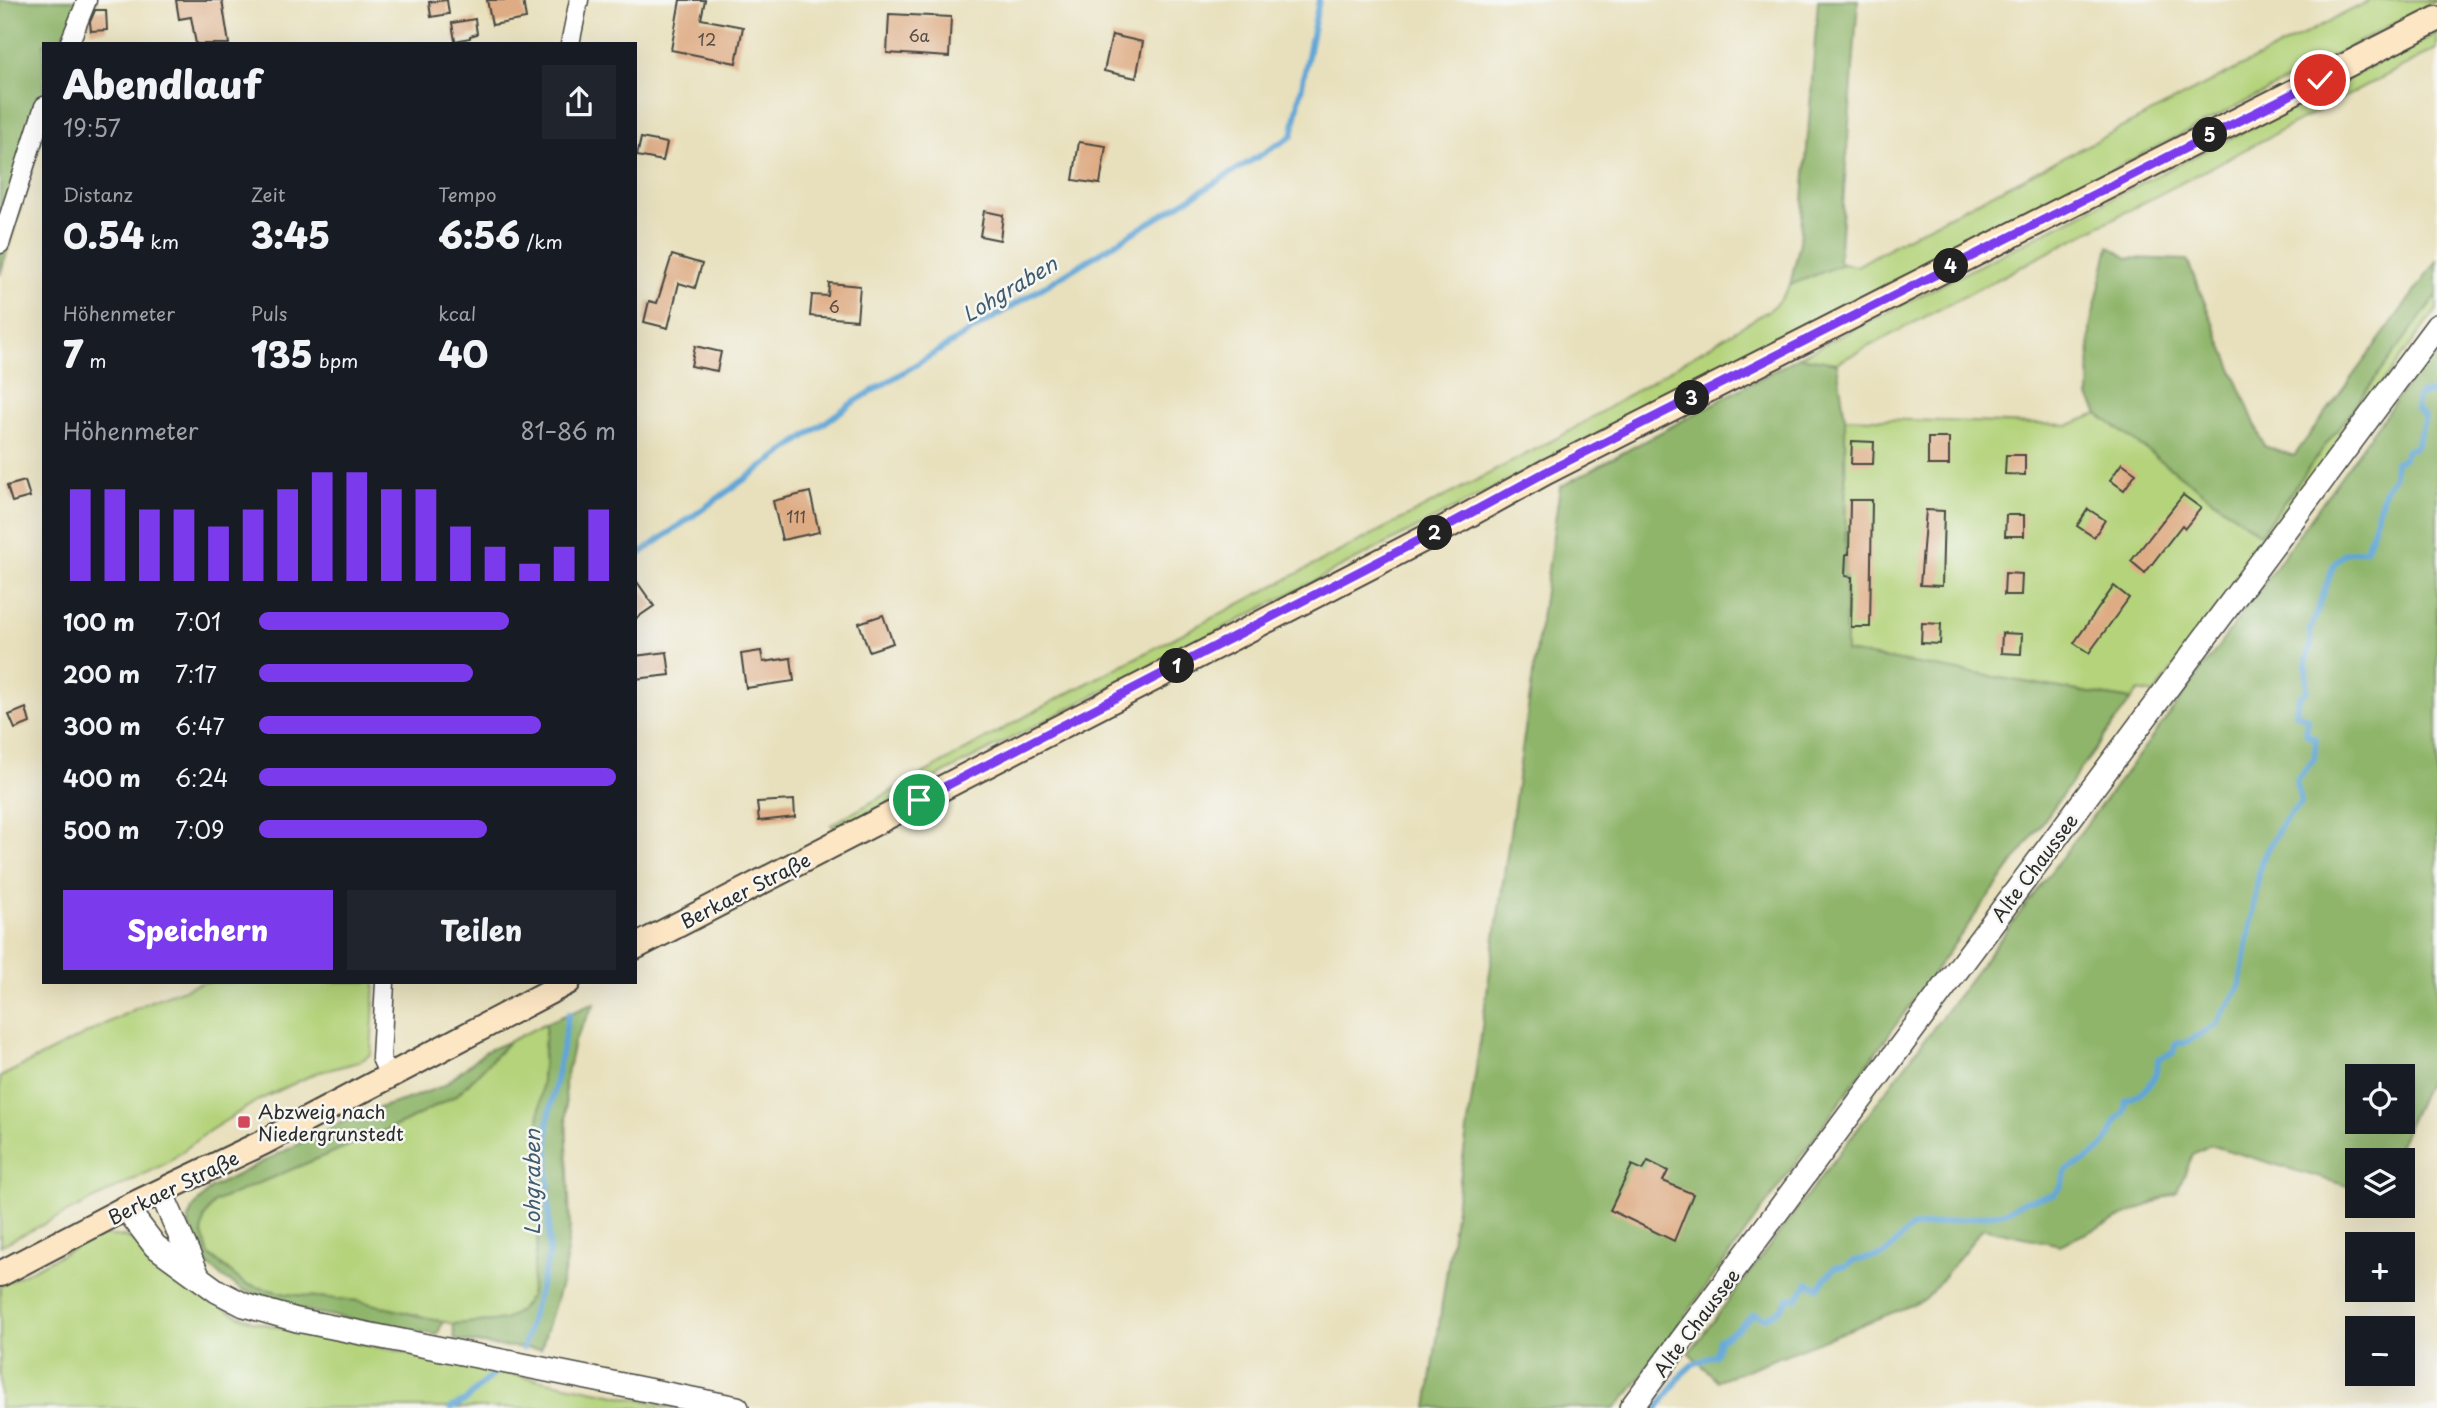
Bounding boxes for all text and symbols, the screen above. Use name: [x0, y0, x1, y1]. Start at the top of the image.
house number: 6a: [908, 23, 930, 47]
house number: 12: [698, 27, 716, 51]
pin: [2290, 50, 2350, 110]
text: Abendlauf: [63, 55, 262, 112]
icon: check: [2301, 61, 2339, 99]
button: share: [542, 65, 616, 139]
text: 19:57: [63, 110, 121, 145]
pin: 5: [2192, 118, 2228, 152]
text: 5: [2203, 120, 2216, 148]
text: Distanz: [63, 180, 133, 208]
text: Zeit: [251, 180, 286, 208]
text: Tempo: [438, 180, 496, 208]
text: 0.54: [63, 208, 144, 261]
text: 3:45: [251, 208, 330, 261]
text: 6:56: [438, 208, 520, 261]
text: km: [144, 227, 179, 255]
text: /km: [520, 227, 563, 255]
water label: Lohgraben: [955, 247, 1063, 329]
pin: 4: [1934, 248, 1968, 284]
text: 4: [1944, 251, 1957, 279]
house number: 6: [828, 294, 840, 318]
text: Höhenmeter: [63, 299, 175, 327]
text: Puls: [251, 299, 287, 327]
text: kcal: [438, 299, 476, 327]
text: 7: [63, 327, 83, 380]
text: 135: [251, 327, 313, 380]
text: 40: [438, 327, 488, 380]
text: m: [83, 346, 107, 374]
text: bpm: [313, 346, 358, 374]
pin: 3: [1674, 380, 1710, 416]
text: 3: [1685, 383, 1698, 411]
text: Höhenmeter: [63, 413, 199, 448]
text: 81–86 m: [520, 413, 616, 448]
house number: 111: [786, 504, 806, 528]
pin: 2: [1418, 516, 1452, 550]
text: 2: [1428, 518, 1441, 546]
text: 100 m: [63, 604, 135, 639]
text: 7:01: [175, 604, 221, 639]
pin: 1: [1160, 648, 1194, 684]
text: 1: [1172, 651, 1181, 679]
text: 200 m: [63, 656, 140, 691]
text: 7:17: [175, 656, 217, 691]
text: 300 m: [63, 708, 141, 743]
text: 6:47: [175, 708, 225, 743]
text: 400 m: [63, 760, 141, 795]
text: 6:24: [175, 760, 229, 795]
pin: [889, 770, 949, 830]
icon: arrive: [900, 781, 938, 819]
street label: Alte Chaussee: [1984, 807, 2084, 927]
text: 500 m: [63, 812, 140, 847]
text: 7:09: [175, 812, 225, 847]
street label: Berkaer Straße: [675, 845, 815, 935]
button: Speichern: [63, 890, 333, 970]
button: Teilen: [347, 890, 616, 970]
map controls: [2345, 1064, 2415, 1386]
button: locate: [2345, 1064, 2415, 1134]
place label: Abzweig nach Niedergrunstedt: [258, 1097, 404, 1147]
marker: Abzweig nach Niedergrunstedt: [236, 1114, 252, 1130]
water label: Lohgraben: [515, 1128, 547, 1235]
street label: Berkaer Straße: [103, 1143, 243, 1231]
button: layers: [2345, 1148, 2415, 1218]
button: +: [2345, 1232, 2415, 1302]
street label: Alte Chaussee: [1646, 1262, 1746, 1382]
button: −: [2345, 1316, 2415, 1386]

